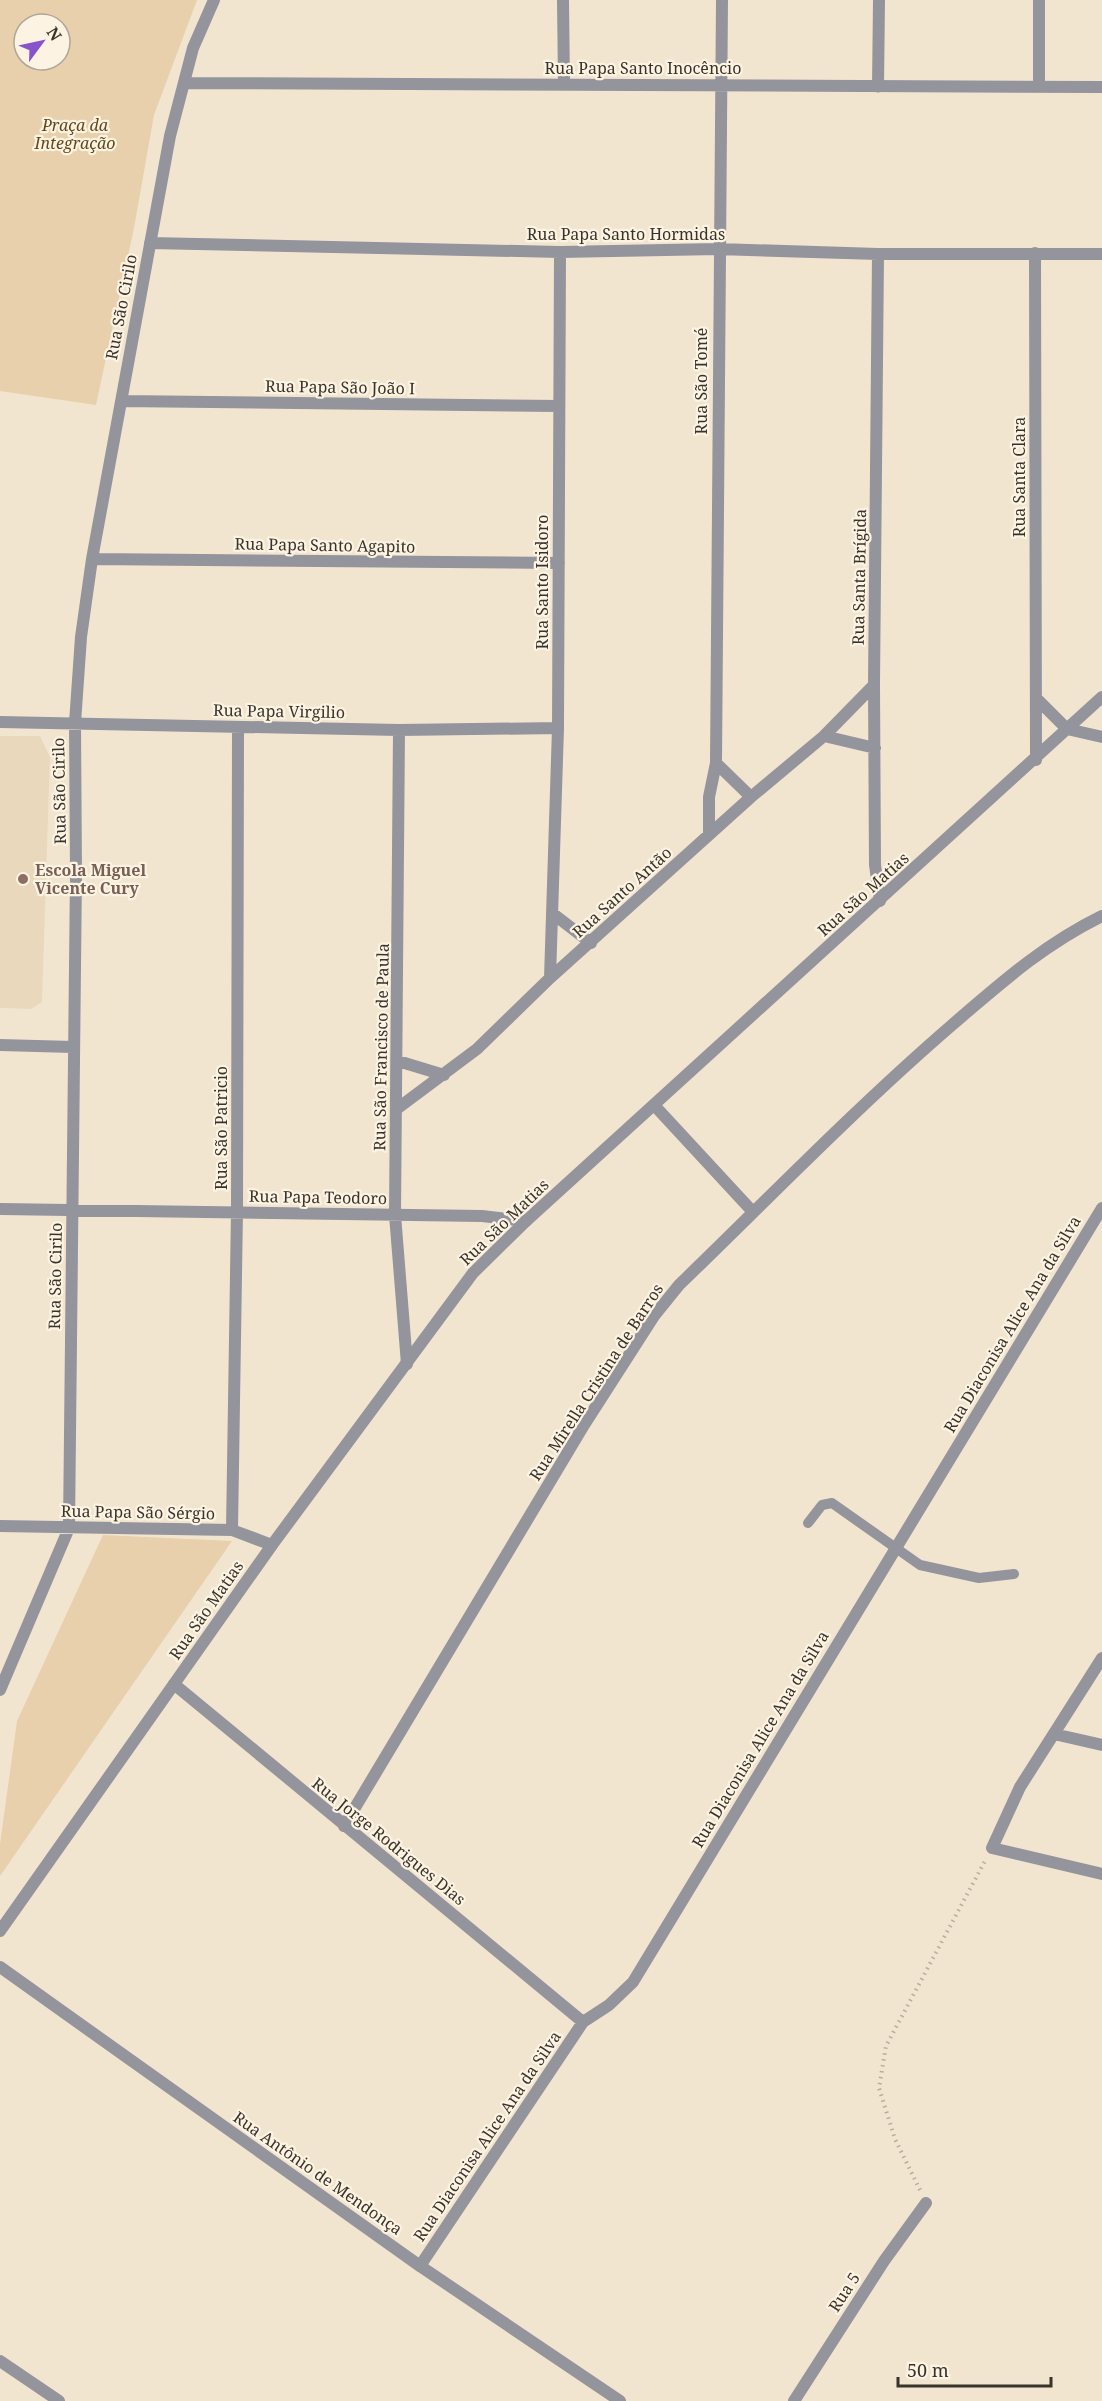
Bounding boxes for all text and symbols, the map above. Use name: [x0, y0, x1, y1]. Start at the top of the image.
north arrow: [12, 12, 72, 72]
text: N: [42, 23, 67, 45]
street label: Rua Papa Santo Inocêncio: [545, 57, 741, 79]
park label: Praça da Integração: [34, 114, 115, 154]
street label: Rua Papa Santo Hormidas: [527, 223, 725, 245]
street label: Rua São Cirilo: [100, 253, 142, 361]
street label: Rua São Tomé: [690, 328, 712, 434]
street label: Rua Papa São João I: [265, 375, 415, 399]
street label: Rua Santa Clara: [1008, 417, 1030, 537]
street label: Rua Santa Brígida: [847, 509, 871, 645]
street label: Rua Santo Isidoro: [531, 515, 553, 649]
street label: Rua Papa Santo Agapito: [234, 532, 416, 558]
street label: Rua Papa Virgilio: [213, 699, 345, 723]
street label: Rua São Cirilo: [47, 737, 71, 845]
street label: Rua Santo Antão: [568, 842, 676, 942]
street label: Rua São Matias: [813, 847, 913, 941]
place label: Escola Miguel Vicente Cury: [35, 859, 146, 899]
marker: Escola Miguel Vicente Cury: [16, 872, 30, 886]
street label: Rua São Francisco de Paula: [368, 943, 394, 1151]
street label: Rua São Patricio: [210, 1066, 232, 1190]
street label: Rua São Matias: [455, 1174, 553, 1270]
street label: Rua Papa Teodoro: [249, 1185, 387, 1209]
street label: Rua Diaconisa Alice Ana da Silva: [938, 1211, 1086, 1437]
street label: Rua São Cirilo: [43, 1222, 67, 1330]
street label: Rua Mirella Cristina de Barros: [524, 1279, 668, 1485]
street label: Rua Papa São Sérgio: [61, 1500, 215, 1524]
street label: Rua São Matias: [164, 1556, 248, 1664]
street label: Rua Diaconisa Alice Ana da Silva: [686, 1626, 834, 1852]
street label: Rua Jorge Rodrigues Dias: [308, 1772, 470, 1910]
street label: Rua Diaconisa Alice Ana da Silva: [408, 2027, 566, 2245]
street label: Rua Antônio de Mendonça: [229, 2106, 407, 2240]
street label: Rua 5: [823, 2268, 865, 2316]
scale bar: [898, 2350, 1051, 2388]
text: 50 m: [907, 2358, 949, 2382]

